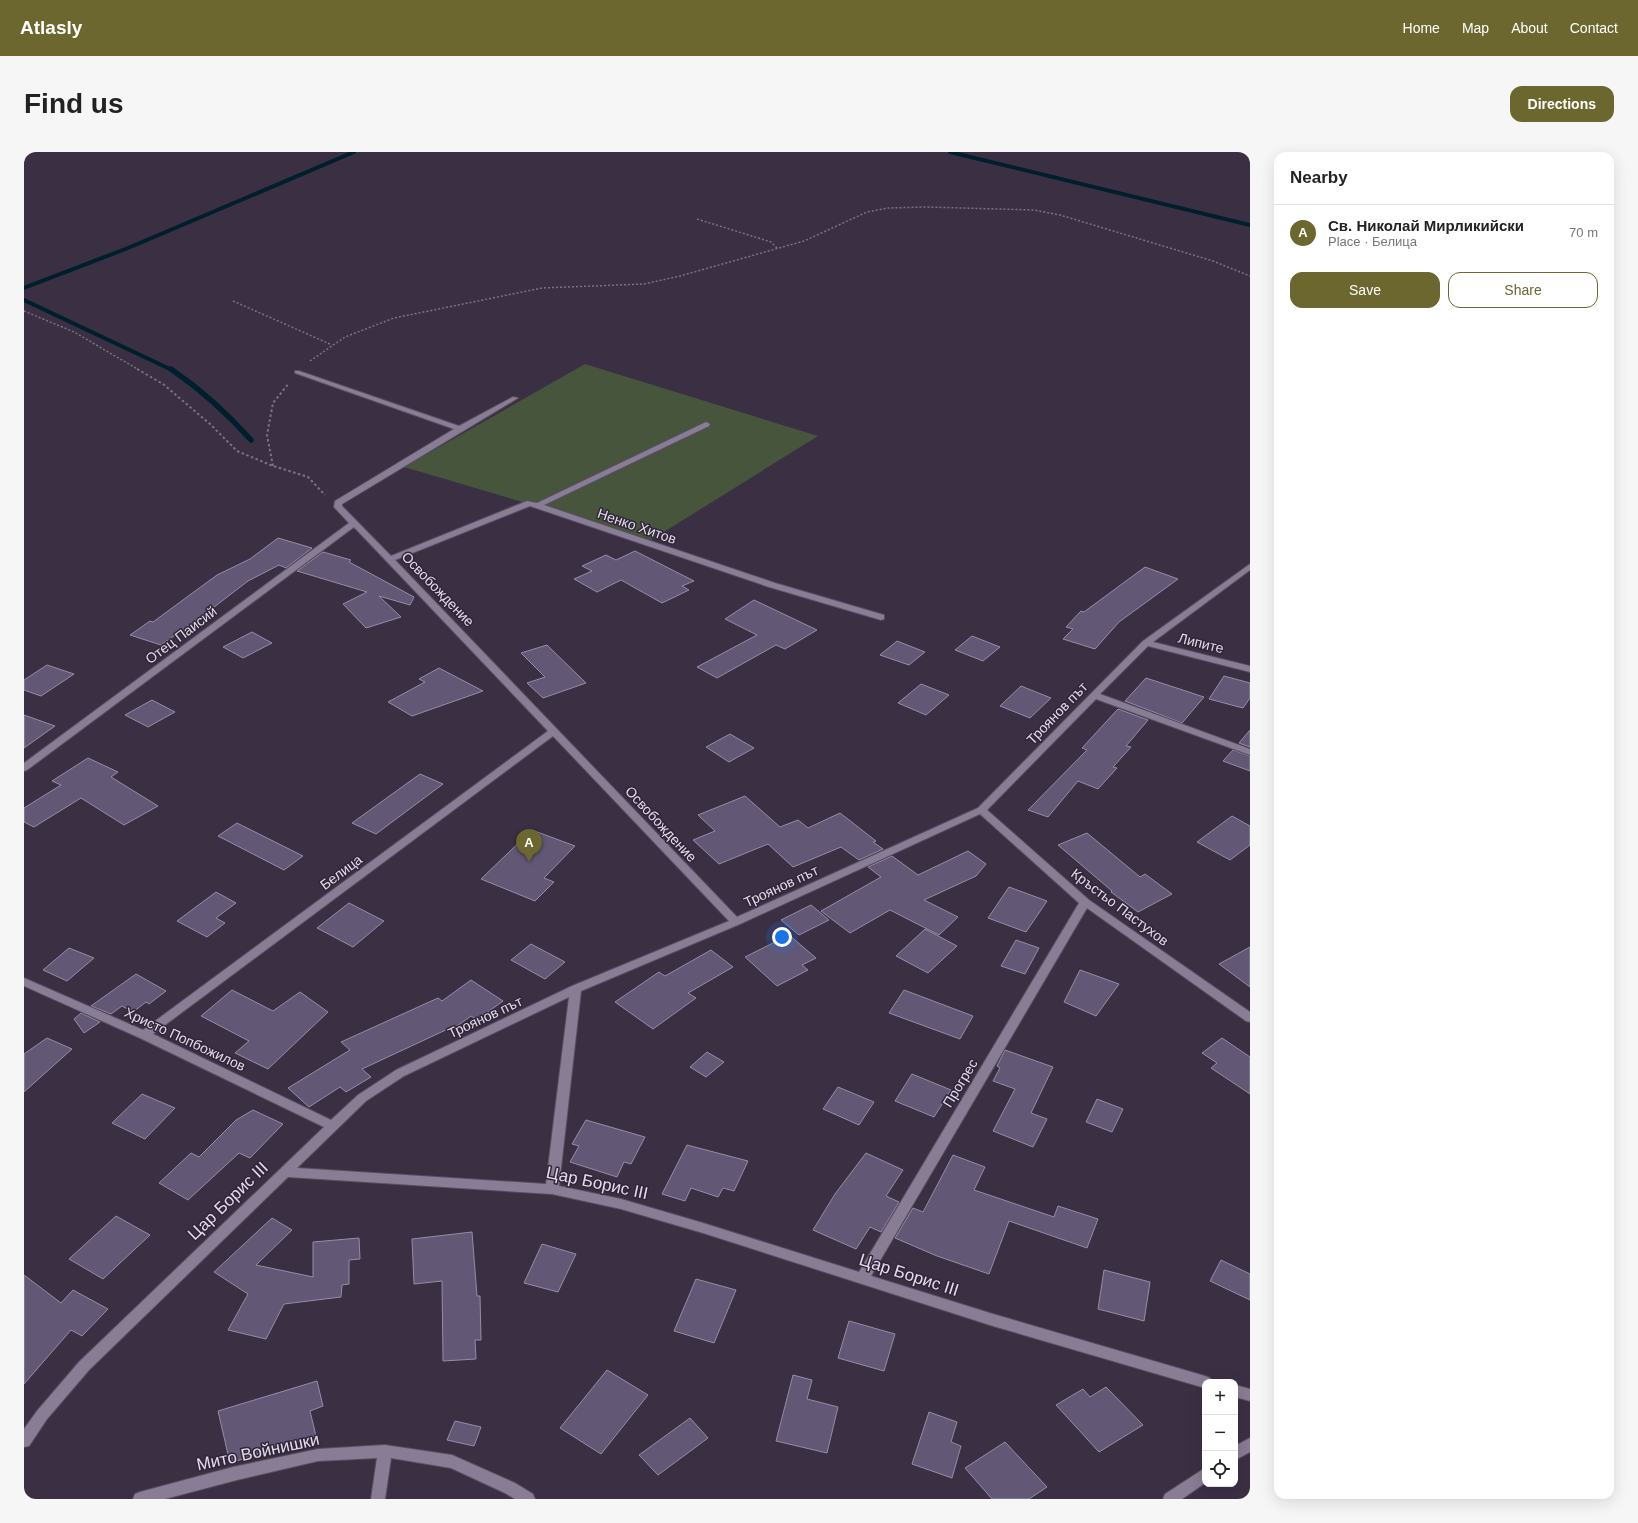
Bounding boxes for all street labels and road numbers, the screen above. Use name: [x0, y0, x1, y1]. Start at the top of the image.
street label: Ненко Хитов: [596, 505, 678, 547]
street label: Освобождение: [398, 548, 478, 630]
street label: Отец Паисий: [142, 603, 220, 667]
street label: Липите: [1177, 630, 1226, 656]
street label: Троянов път: [1023, 678, 1091, 748]
street label: Освобождение: [622, 783, 700, 865]
street label: Белица: [317, 851, 365, 893]
street label: Троянов път: [741, 861, 821, 910]
street label: Кръстьо Пастухов: [1068, 865, 1172, 949]
street label: Троянов път: [445, 992, 525, 1041]
street label: Христо Попбожилов: [122, 1004, 248, 1074]
street label: Прогрес: [939, 1056, 981, 1110]
street label: Цар Борис III: [184, 1158, 272, 1244]
street label: Цар Борис III: [544, 1163, 650, 1203]
street label: Цар Борис III: [857, 1250, 961, 1300]
street label: Мито Войнишки: [195, 1430, 321, 1474]

